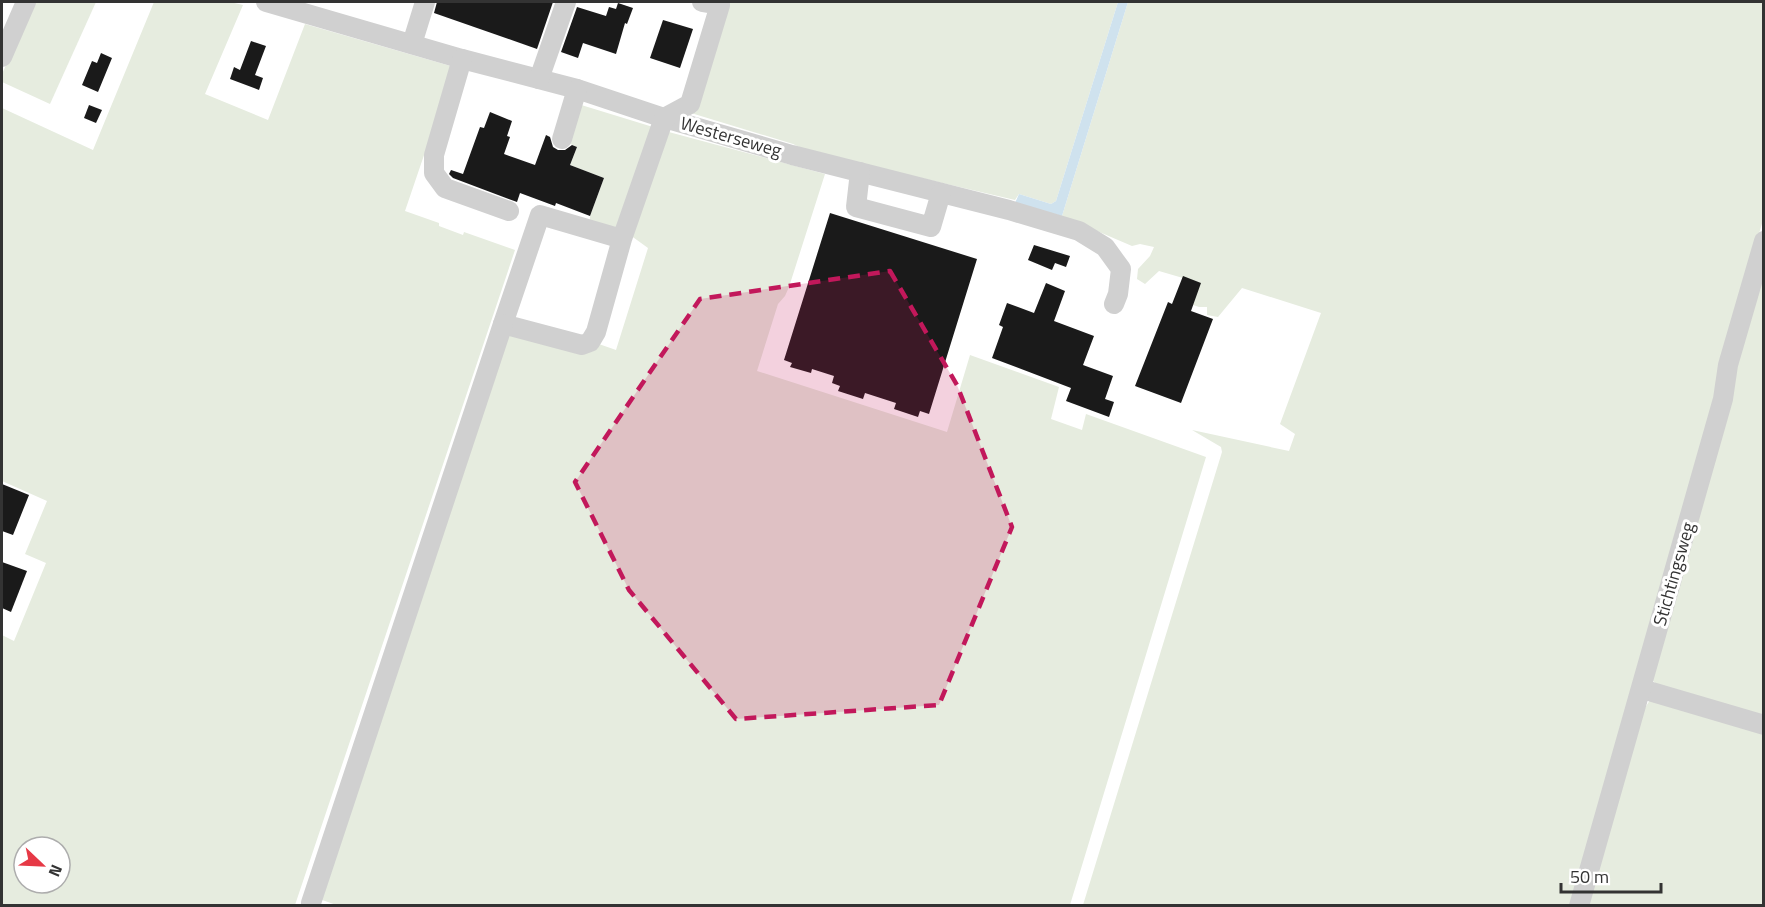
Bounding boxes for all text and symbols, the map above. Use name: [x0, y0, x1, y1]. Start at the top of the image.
street label: Westerseweg: [677, 109, 785, 164]
street label: Stichtingsweg: [1646, 519, 1701, 629]
north arrow: [12, 835, 72, 895]
scale bar: [1561, 856, 1662, 894]
text: N: [43, 861, 69, 881]
text: 50 m: [1570, 863, 1609, 890]

